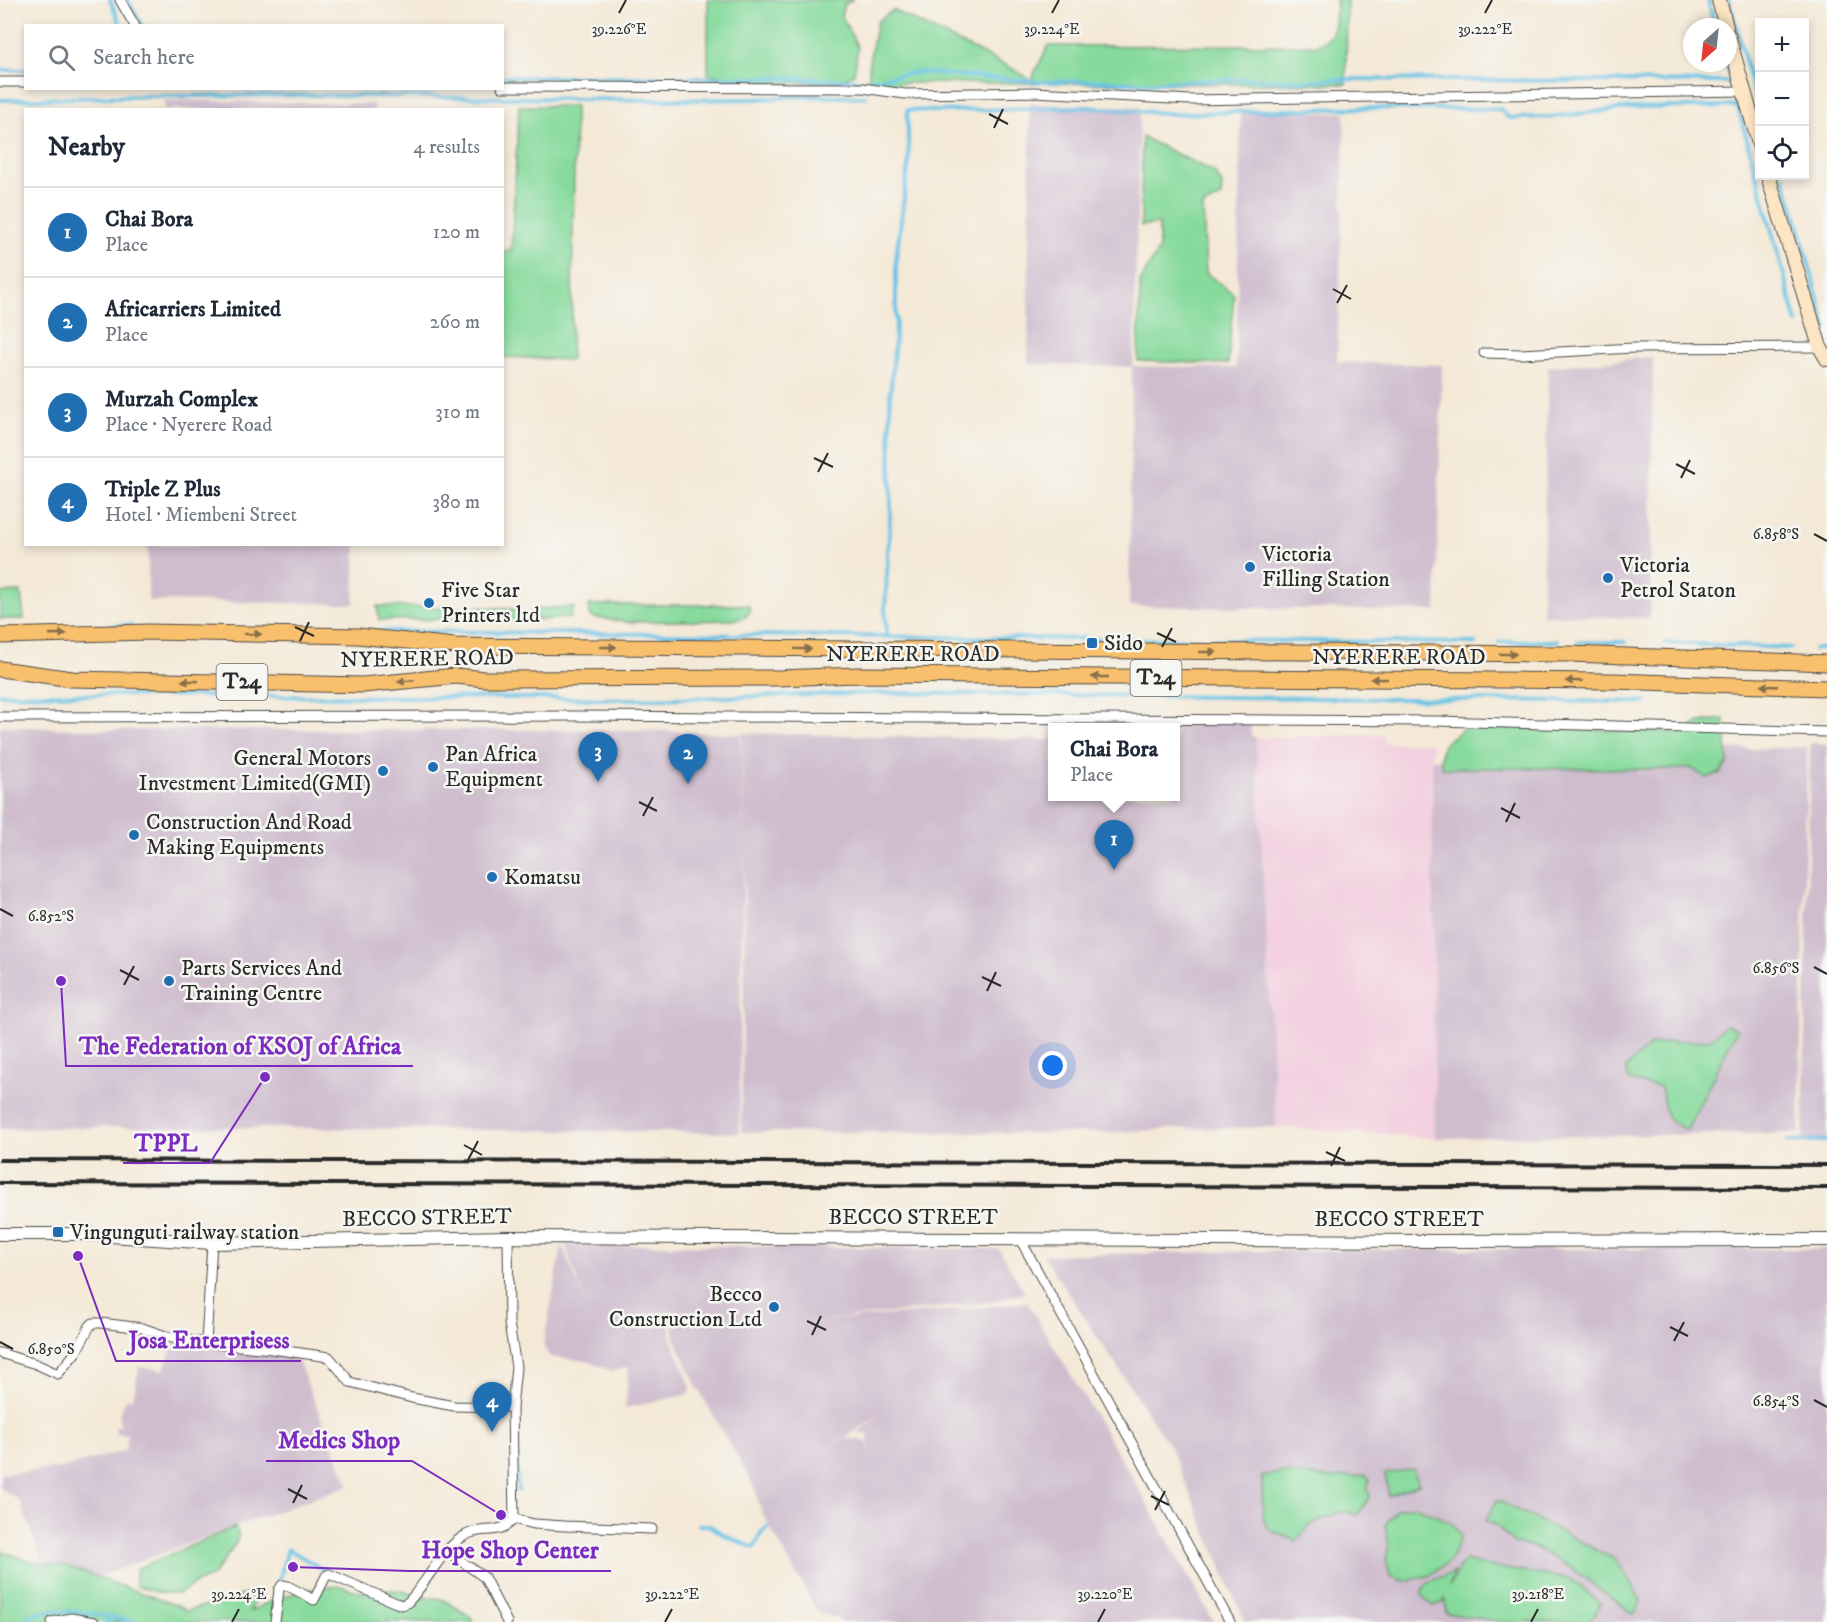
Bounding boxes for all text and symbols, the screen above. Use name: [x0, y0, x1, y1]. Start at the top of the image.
north arrow: [1683, 18, 1737, 72]
map controls: [1755, 18, 1809, 180]
button: +: [1755, 18, 1809, 72]
text: 39.226°E: [592, 20, 647, 39]
text: 39.224°E: [1024, 20, 1080, 39]
text: 39.222°E: [1458, 20, 1512, 39]
search box: [24, 24, 504, 90]
icon: search: [45, 41, 78, 74]
text: Search here: [93, 44, 195, 71]
button: −: [1755, 72, 1809, 126]
button: locate: [1755, 126, 1809, 180]
text: Nearby: [48, 131, 125, 164]
text: 4 results: [413, 135, 480, 160]
text: Chai Bora: [105, 206, 193, 233]
text: 1: [64, 220, 71, 245]
text: 120 m: [433, 220, 480, 245]
text: Place: [105, 233, 148, 258]
text: Africarriers Limited: [105, 296, 281, 323]
text: 2: [63, 310, 72, 335]
text: 260 m: [430, 310, 480, 335]
text: Place: [105, 323, 148, 348]
text: Murzah Complex: [105, 386, 258, 413]
text: 3: [64, 400, 71, 425]
text: 310 m: [435, 400, 480, 425]
text: Place · Nyerere Road: [105, 413, 272, 438]
text: Triple Z Plus: [105, 476, 221, 503]
text: 4: [62, 490, 73, 515]
text: 380 m: [432, 490, 480, 515]
text: Hotel · Miembeni Street: [105, 503, 297, 528]
text: 6.858°S: [1753, 525, 1799, 544]
place label: Victoria Filling Station: [1261, 541, 1390, 593]
place label: Victoria Petrol Staton: [1619, 552, 1736, 604]
marker: Victoria Filling Station: [1243, 560, 1257, 574]
marker: Victoria Petrol Staton: [1601, 571, 1615, 585]
place label: Five Star Printers ltd: [441, 577, 540, 629]
marker: Five Star Printers ltd: [422, 596, 436, 610]
one-way arrow: [244, 629, 263, 639]
one-way arrow: [49, 630, 68, 639]
place label: Sido: [1104, 630, 1143, 657]
marker: Sido: [1085, 636, 1099, 650]
street label: NYERERE ROAD: [826, 641, 1000, 668]
one-way arrow: [598, 642, 617, 652]
street label: NYERERE ROAD: [340, 644, 514, 674]
one-way arrow: [793, 644, 812, 654]
street label: NYERERE ROAD: [1312, 644, 1486, 671]
one-way arrow: [1198, 647, 1217, 657]
one-way arrow: [1498, 649, 1517, 659]
road number: T24: [1130, 660, 1182, 696]
road number: T24: [216, 664, 268, 700]
one-way arrow: [1090, 672, 1109, 682]
one-way arrow: [1369, 674, 1388, 684]
one-way arrow: [181, 676, 200, 686]
one-way arrow: [396, 676, 415, 686]
one-way arrow: [1564, 676, 1583, 686]
one-way arrow: [1759, 681, 1778, 691]
popup: [1048, 723, 1180, 801]
pin: 3: [578, 732, 618, 782]
pin: 2: [668, 734, 708, 784]
text: Chai Bora: [1070, 736, 1158, 763]
place label: Pan Africa Equipment: [445, 741, 543, 793]
place label: General Motors Investment Limited(GMI): [139, 745, 371, 797]
marker: Pan Africa Equipment: [426, 760, 440, 774]
text: Place: [1070, 763, 1113, 788]
marker: General Motors Investment Limited(GMI): [376, 764, 390, 778]
place label: Construction And Road Making Equipments: [146, 809, 352, 861]
pin: 1: [1094, 820, 1134, 870]
marker: Construction And Road Making Equipments: [127, 828, 141, 842]
place label: Komatsu: [504, 864, 581, 891]
marker: Komatsu: [485, 870, 499, 884]
text: 6.852°S: [28, 907, 74, 926]
place label: Parts Services And Training Centre: [181, 955, 342, 1007]
text: 6.856°S: [1753, 959, 1800, 978]
marker: Parts Services And Training Centre: [162, 974, 176, 988]
callout: The Federation of KSOJ of Africa: [66, 1024, 413, 1066]
text: The Federation of KSOJ of Africa: [78, 1032, 402, 1062]
your location: [1038, 1051, 1067, 1080]
callout: TPPL: [123, 1121, 210, 1163]
text: TPPL: [133, 1129, 198, 1159]
street label: BECCO STREET: [342, 1203, 512, 1233]
street label: BECCO STREET: [828, 1204, 998, 1231]
street label: BECCO STREET: [1314, 1206, 1484, 1233]
place label: Vingunguti railway station: [69, 1219, 300, 1246]
marker: Vingunguti railway station: [51, 1225, 65, 1239]
place label: Becco Construction Ltd: [609, 1281, 762, 1333]
marker: Becco Construction Ltd: [767, 1300, 781, 1314]
callout: Josa Enterprisess: [116, 1319, 301, 1361]
text: Josa Enterprisess: [125, 1326, 290, 1356]
text: 6.850°S: [27, 1340, 75, 1359]
pin: 4: [472, 1382, 512, 1432]
text: 6.854°S: [1753, 1392, 1800, 1411]
callout: Medics Shop: [266, 1419, 412, 1461]
text: Medics Shop: [278, 1426, 400, 1456]
callout: Hope Shop Center: [409, 1529, 611, 1571]
text: Hope Shop Center: [421, 1536, 600, 1566]
text: 39.224°E: [211, 1585, 267, 1604]
text: 39.222°E: [645, 1585, 699, 1604]
text: 39.220°E: [1078, 1585, 1133, 1604]
text: 39.218°E: [1512, 1585, 1565, 1604]

